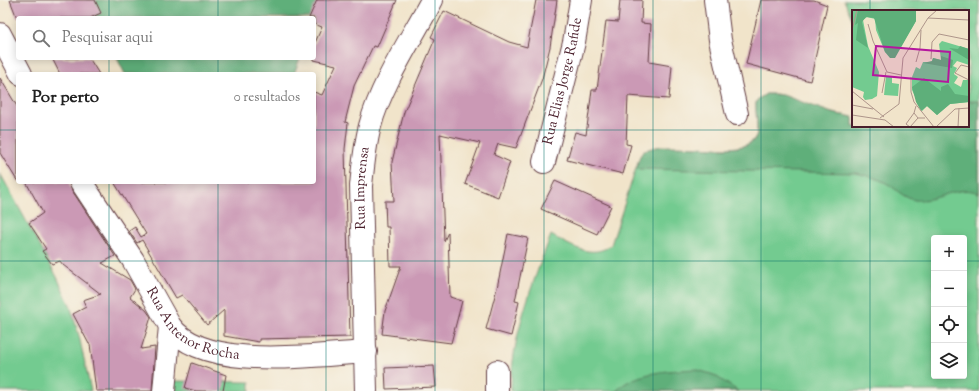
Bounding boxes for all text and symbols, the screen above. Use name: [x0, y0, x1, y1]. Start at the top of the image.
inset map: [852, 10, 969, 127]
search box: [16, 16, 316, 60]
street label: Rua Elias Jorge Rafide: [539, 16, 588, 147]
icon: search: [30, 27, 52, 49]
text: Pesquisar aqui: [62, 28, 153, 49]
text: Por perto: [32, 86, 99, 110]
text: 0 resultados: [234, 89, 300, 107]
street label: Rua Imprensa: [351, 145, 376, 230]
map controls: [931, 235, 967, 379]
button: +: [931, 235, 967, 271]
button: −: [931, 271, 967, 307]
street label: Rua Antenor Rocha: [140, 284, 241, 366]
button: locate: [931, 307, 967, 343]
button: layers: [931, 343, 967, 379]

